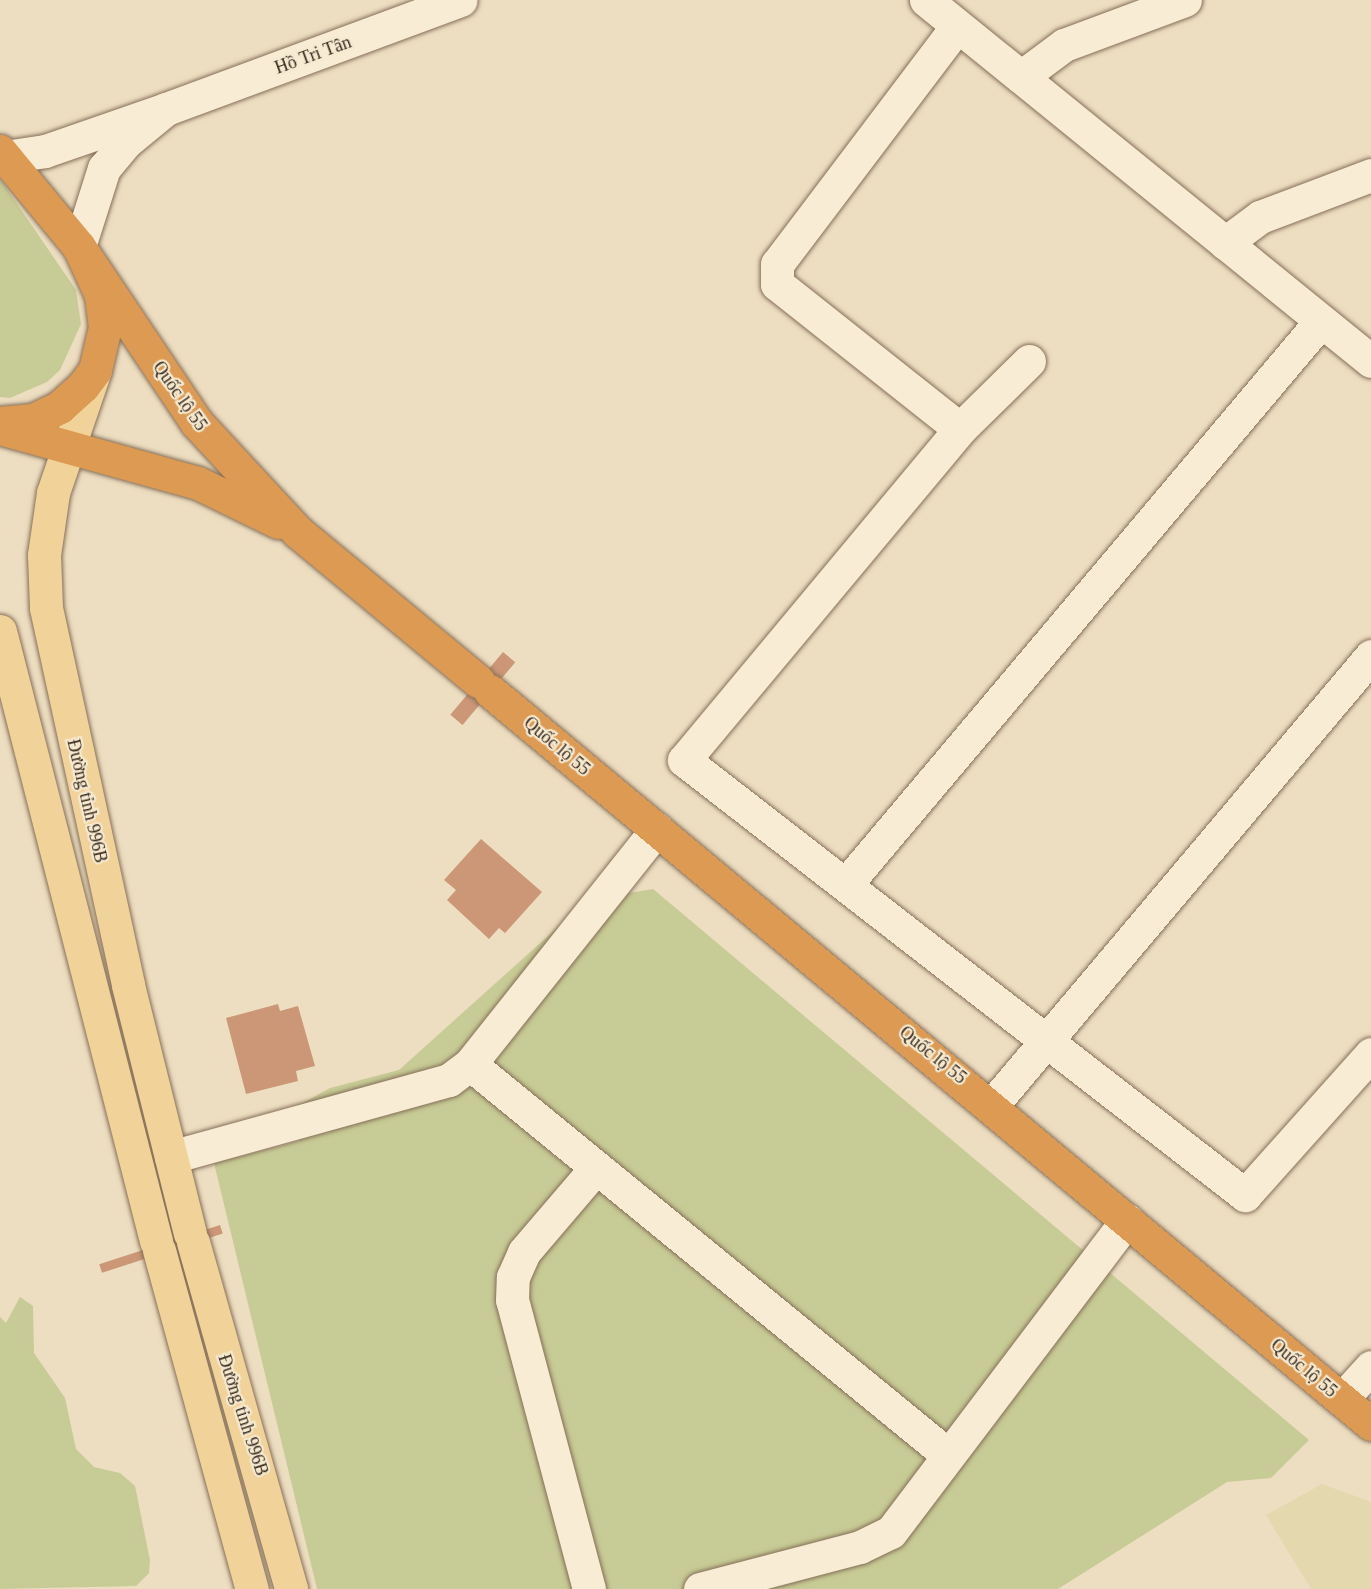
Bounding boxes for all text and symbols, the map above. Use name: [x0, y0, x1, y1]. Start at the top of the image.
street label: Hồ Tri Tân: [272, 31, 354, 79]
street label: Quốc lộ 55: [148, 357, 212, 435]
street label: Quốc lộ 55: [519, 712, 595, 780]
street label: Đường tỉnh 996B: [62, 737, 112, 865]
street label: Quốc lộ 55: [895, 1021, 971, 1089]
street label: Quốc lộ 55: [1266, 1334, 1342, 1402]
street label: Đường tỉnh 996B: [213, 1352, 273, 1478]

